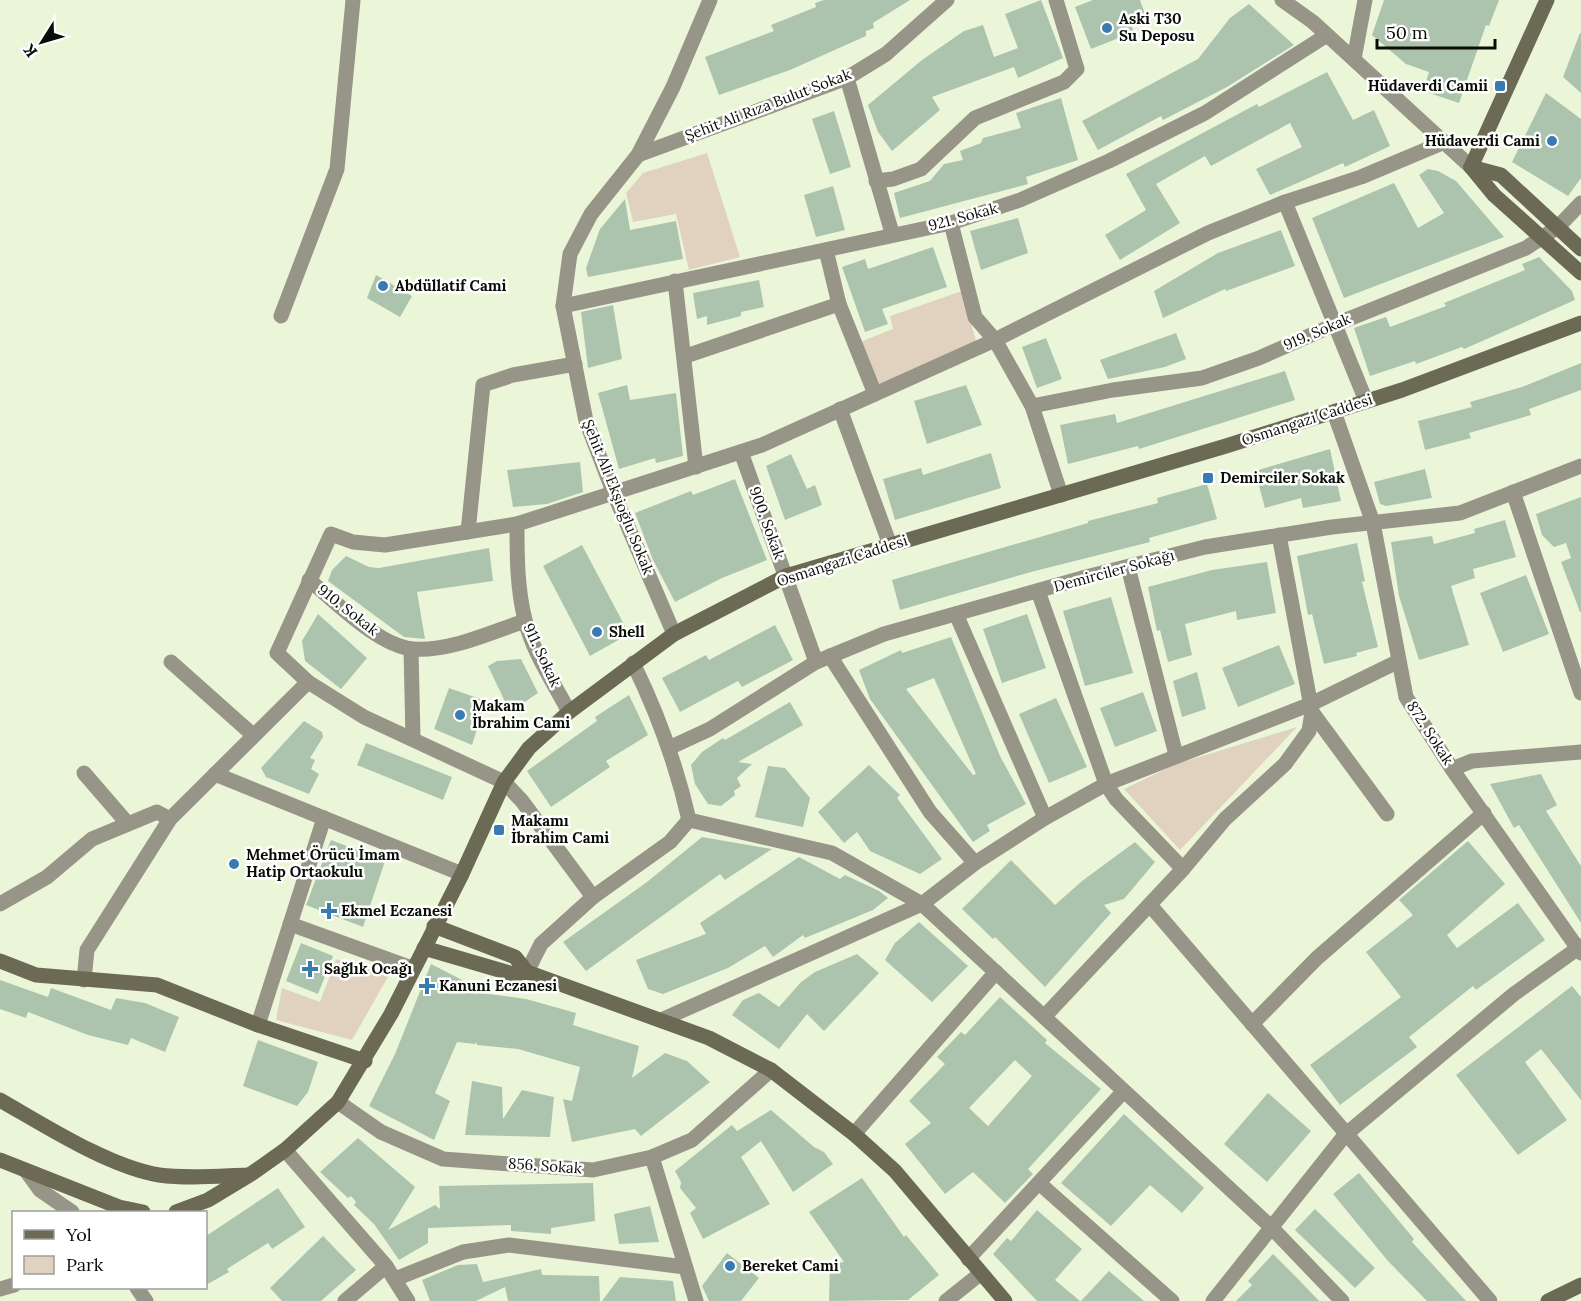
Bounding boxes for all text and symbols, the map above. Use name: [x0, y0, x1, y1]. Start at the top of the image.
place label: Aski T30 Su Deposu: [1119, 9, 1195, 45]
north arrow: [12, 12, 72, 72]
scale bar: [1377, 12, 1496, 50]
marker: Aski T30 Su Deposu: [1100, 21, 1114, 35]
text: 50 m: [1386, 21, 1428, 44]
text: K: [18, 40, 41, 62]
street label: Şehit Ali Rıza Bulut Sokak: [682, 64, 854, 145]
place label: Hüdaverdi Camii: [1368, 76, 1488, 95]
marker: Hüdaverdi Camii: [1493, 79, 1507, 93]
place label: Hüdaverdi Cami: [1425, 131, 1540, 150]
marker: Hüdaverdi Cami: [1545, 134, 1559, 148]
street label: 921. Sokak: [926, 198, 1000, 235]
place label: Abdüllatif Cami: [395, 276, 507, 295]
marker: Abdüllatif Cami: [376, 279, 390, 293]
street label: 919. Sokak: [1280, 309, 1353, 354]
street label: Osmangazi Caddesi: [1239, 389, 1375, 450]
street label: Şehit Ali Ekşioğlu Sokak: [579, 417, 658, 577]
place label: Demirciler Sokak: [1220, 468, 1345, 487]
marker: Demirciler Sokak: [1201, 471, 1215, 485]
street label: 900. Sokak: [746, 484, 789, 562]
street label: Osmangazi Caddesi: [774, 530, 910, 591]
street label: Demirciler Sokağı: [1051, 545, 1176, 596]
street label: 910. Sokak: [314, 580, 383, 639]
street label: 911. Sokak: [519, 620, 566, 690]
place label: Shell: [609, 622, 645, 641]
marker: Shell: [590, 625, 604, 639]
place label: Makam İbrahim Cami: [472, 696, 570, 732]
street label: 872. Sokak: [1403, 697, 1458, 768]
marker: Makam İbrahim Cami: [453, 708, 467, 722]
place label: Makamı İbrahim Cami: [511, 811, 609, 847]
marker: Makamı İbrahim Cami: [492, 823, 506, 837]
place label: Mehmet Örücü İmam Hatip Ortaokulu: [246, 845, 400, 881]
marker: Mehmet Örücü İmam Hatip Ortaokulu: [227, 857, 241, 871]
place label: Ekmel Eczanesi: [341, 901, 452, 920]
marker: Ekmel Eczanesi: [322, 904, 336, 918]
place label: Sağlık Ocağı: [324, 959, 412, 978]
marker: Sağlık Ocağı: [301, 960, 319, 978]
place label: Kanuni Eczanesi: [439, 976, 557, 995]
marker: Kanuni Eczanesi: [420, 979, 434, 993]
street label: 856. Sokak: [507, 1153, 583, 1178]
legend: [12, 1211, 207, 1289]
text: Yol: [65, 1223, 92, 1246]
text: Park: [66, 1253, 104, 1276]
place label: Bereket Cami: [742, 1256, 839, 1275]
marker: Bereket Cami: [723, 1259, 737, 1273]

